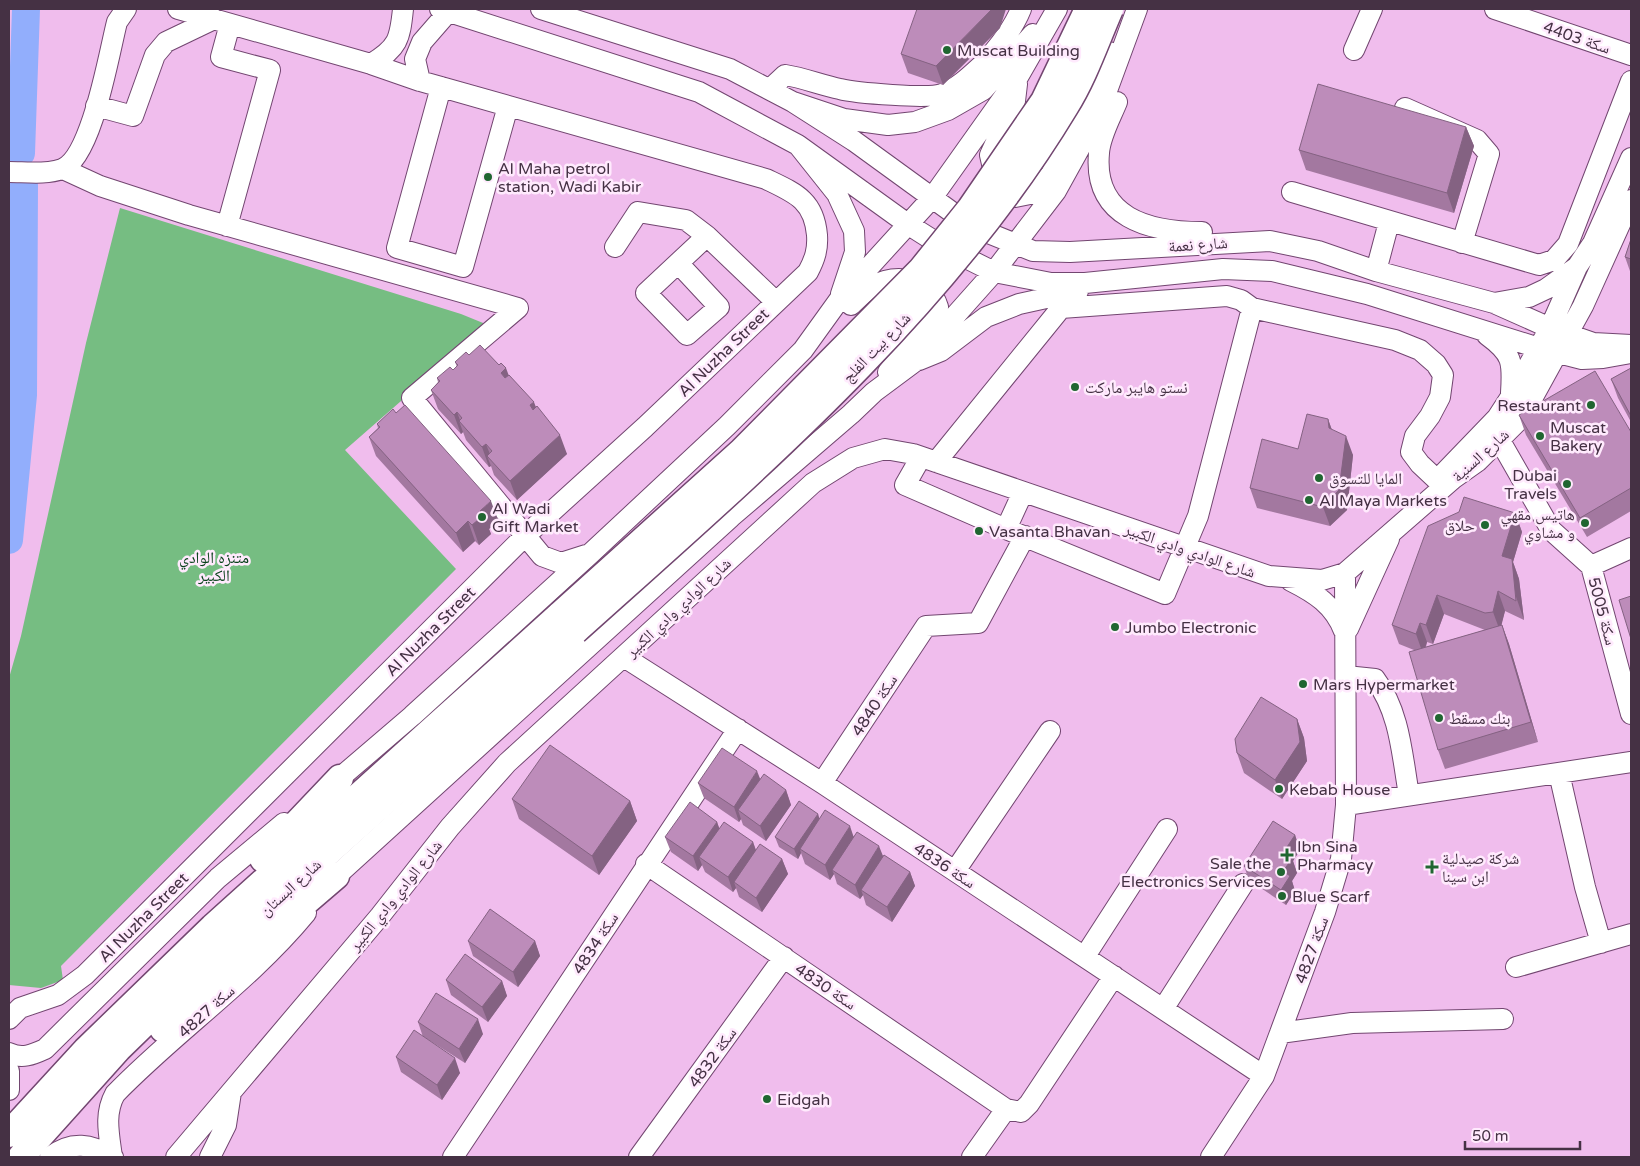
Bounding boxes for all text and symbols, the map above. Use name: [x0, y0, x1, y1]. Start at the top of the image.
street label: سكة 4403: [1541, 17, 1613, 59]
place label: Muscat Building: [957, 41, 1080, 61]
marker: Muscat Building: [941, 44, 953, 56]
place label: Al Maha petrol station, Wadi Kabir: [498, 159, 642, 197]
marker: Al Maha petrol station, Wadi Kabir: [482, 171, 494, 183]
street label: شارع نعمة: [1168, 233, 1228, 257]
street label: Al Nuzha Street: [674, 304, 773, 401]
street label: شارع بيت الفلج: [838, 308, 915, 387]
place label: نستو هايبر ماركت: [1085, 378, 1188, 398]
marker: نستو هايبر ماركت: [1069, 381, 1081, 393]
place label: Restaurant: [1497, 396, 1581, 416]
marker: Restaurant: [1585, 399, 1597, 411]
place label: Muscat Bakery: [1550, 418, 1606, 456]
street label: شارع السنية: [1448, 425, 1513, 487]
marker: Muscat Bakery: [1534, 430, 1546, 442]
place label: Dubai Travels: [1504, 466, 1557, 504]
place label: المايا للتسوق: [1329, 469, 1402, 489]
marker: المايا للتسوق: [1313, 472, 1325, 484]
marker: Dubai Travels: [1561, 478, 1573, 490]
place label: Al Maya Markets: [1319, 491, 1447, 511]
marker: Al Maya Markets: [1303, 494, 1315, 506]
place label: Al Wadi Gift Market: [492, 499, 579, 537]
place label: هاتيس مقهي و مشاوي: [1501, 505, 1575, 545]
marker: Al Wadi Gift Market: [476, 511, 488, 523]
place label: حلاق: [1445, 516, 1475, 536]
marker: هاتيس مقهي و مشاوي: [1579, 517, 1591, 529]
street label: شارع الوادي وادي الكبير: [1120, 519, 1258, 585]
marker: حلاق: [1479, 519, 1491, 531]
place label: Vasanta Bhavan: [989, 522, 1110, 542]
marker: Vasanta Bhavan: [973, 525, 985, 537]
park label: متنزه الوادي الكبير: [179, 548, 249, 586]
street label: شارع الوادي وادي الكبير: [621, 554, 737, 664]
street label: سكة 5005: [1583, 575, 1621, 647]
street label: Al Nuzha Street: [382, 583, 480, 681]
place label: Jumbo Electronic: [1125, 618, 1257, 638]
marker: Jumbo Electronic: [1109, 621, 1121, 633]
street label: سكة 4840: [848, 671, 902, 740]
place label: Mars Hypermarket: [1313, 675, 1455, 695]
marker: Mars Hypermarket: [1297, 678, 1309, 690]
place label: بنك مسقط: [1449, 709, 1511, 729]
marker: بنك مسقط: [1433, 712, 1445, 724]
place label: Kebab House: [1289, 780, 1390, 800]
marker: Kebab House: [1273, 783, 1285, 795]
street label: شارع الوادي وادي الكبير: [344, 836, 448, 957]
place label: Ibn Sina Pharmacy: [1297, 837, 1374, 875]
street label: سكة 4836: [910, 839, 979, 893]
marker: Ibn Sina Pharmacy: [1281, 849, 1293, 861]
place label: شركة صيدلية ابن سينا: [1442, 849, 1519, 887]
place label: Sale the Electronics Services: [1121, 854, 1271, 892]
street label: شارع البستان: [256, 855, 326, 921]
marker: شركة صيدلية ابن سينا: [1426, 861, 1438, 873]
marker: Sale the Electronics Services: [1275, 866, 1287, 878]
street label: Al Nuzha Street: [95, 869, 193, 967]
place label: Blue Scarf: [1292, 887, 1370, 907]
marker: Blue Scarf: [1276, 890, 1288, 902]
street label: سكة 4834: [569, 909, 623, 978]
street label: سكة 4827: [1291, 914, 1333, 986]
street label: سكة 4830: [791, 959, 860, 1015]
street label: سكة 4827: [174, 981, 239, 1042]
street label: سكة 4832: [684, 1024, 741, 1092]
place label: Eidgah: [777, 1090, 830, 1110]
marker: Eidgah: [761, 1093, 773, 1105]
scale bar: [1465, 1118, 1580, 1150]
text: 50 m: [1472, 1127, 1509, 1145]

